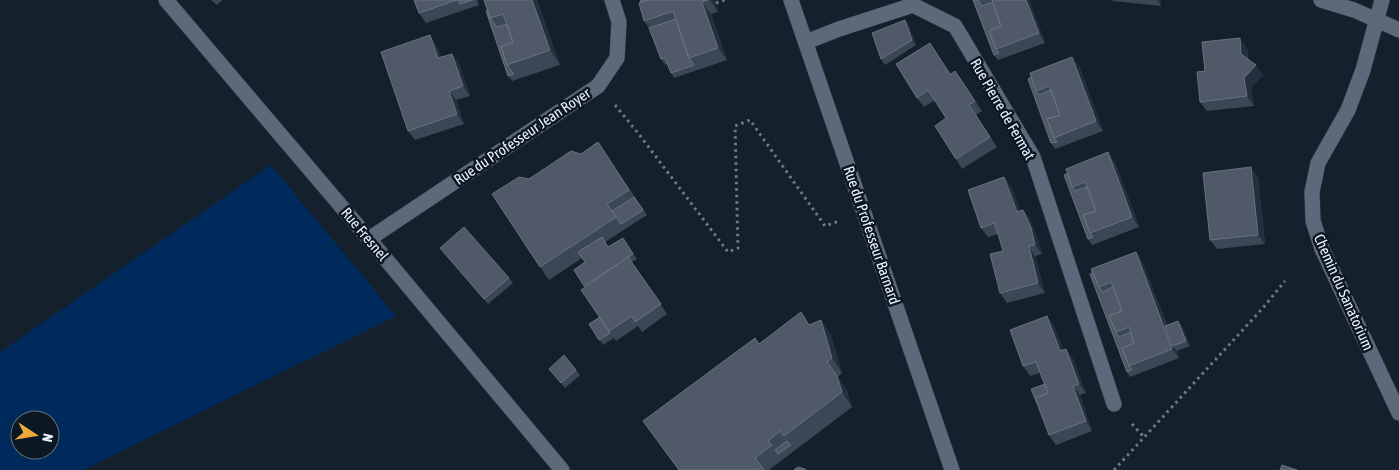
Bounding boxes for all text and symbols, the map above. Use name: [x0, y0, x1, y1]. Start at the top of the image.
street label: Rue Pierre de Fermat: [967, 56, 1039, 162]
street label: Rue du Professeur Jean Royer: [451, 84, 594, 188]
street label: Rue du Professeur Barnard: [840, 164, 904, 306]
street label: Rue Fresnel: [338, 204, 392, 264]
street label: Chemin du Sanatorium: [1311, 231, 1377, 353]
north arrow: [10, 410, 60, 460]
text: N: [39, 432, 56, 443]

